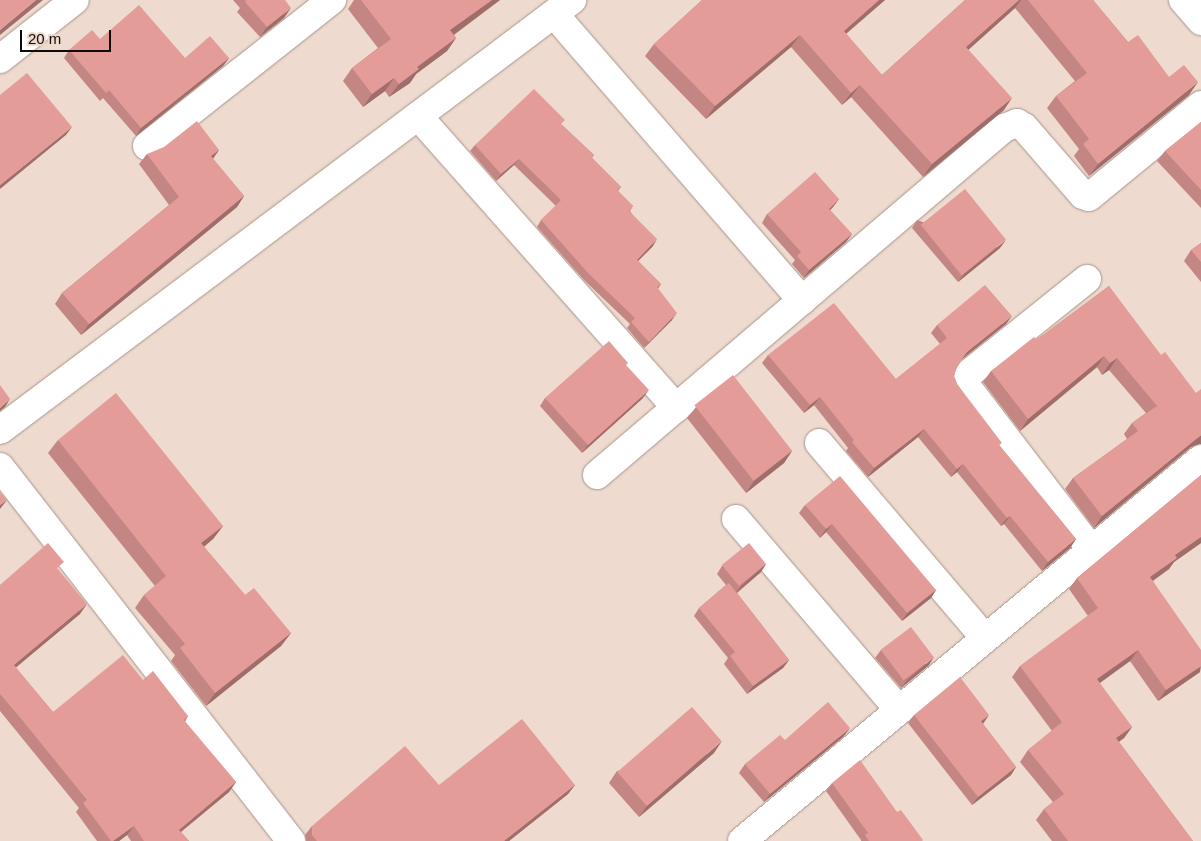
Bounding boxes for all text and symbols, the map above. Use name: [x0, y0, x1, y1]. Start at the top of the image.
scale bar: [22, 20, 114, 52]
text: 20 m: [28, 30, 61, 47]

